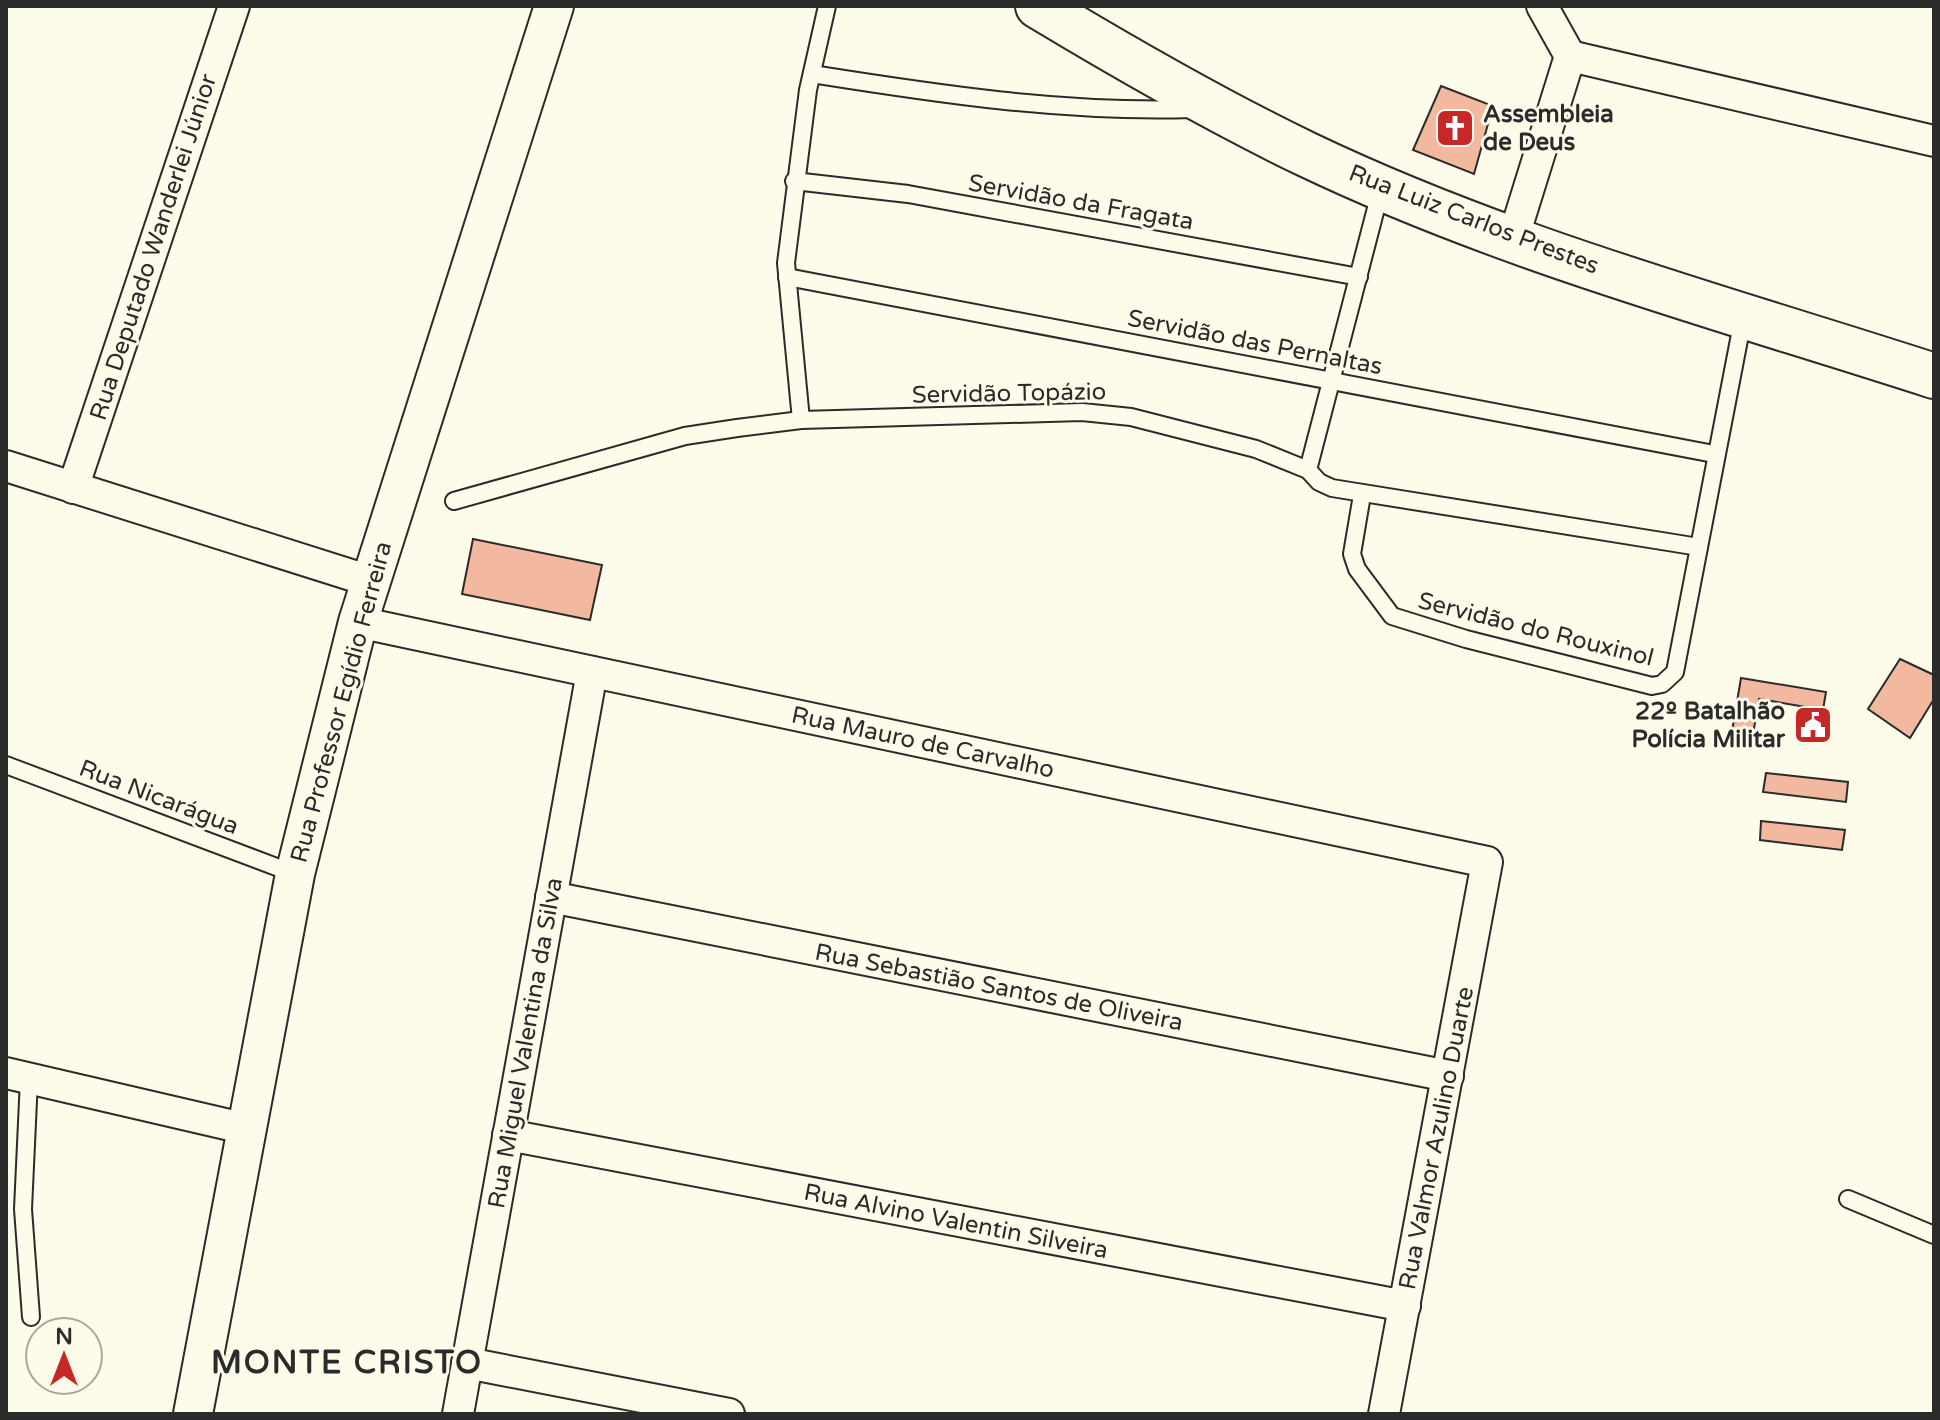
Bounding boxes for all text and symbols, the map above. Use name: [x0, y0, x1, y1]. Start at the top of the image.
street label: Rua Deputado Wanderlei Júnior: [84, 70, 223, 424]
place label: Assembleia de Deus: [1483, 100, 1614, 157]
church icon: Assembleia de Deus: [1434, 107, 1476, 149]
street label: Rua Luiz Carlos Prestes: [1345, 158, 1603, 281]
street label: Servidão da Fragata: [966, 168, 1196, 237]
street label: Servidão das Pernaltas: [1125, 304, 1385, 381]
street label: Servidão Topázio: [911, 377, 1107, 410]
street label: Rua Professor Egídio Ferreira: [285, 538, 398, 866]
street label: Servidão do Rouxinol: [1415, 586, 1657, 673]
place label: 22º Batalhão Polícia Militar: [1631, 697, 1786, 754]
street label: Rua Mauro de Carvalho: [789, 700, 1057, 785]
public building icon: 22º Batalhão Polícia Militar: [1792, 704, 1834, 746]
street label: Rua Nicarágua: [75, 754, 243, 841]
street label: Rua Miguel Valentina da Silva: [482, 875, 569, 1211]
street label: Rua Sebastião Santos de Oliveira: [812, 938, 1185, 1037]
street label: Rua Valmor Azulino Duarte: [1393, 984, 1480, 1292]
street label: Rua Alvino Valentin Silveira: [801, 1178, 1111, 1265]
north arrow: [24, 1316, 104, 1396]
text: N: [55, 1324, 73, 1350]
district label: MONTE CRISTO: [211, 1344, 483, 1382]

